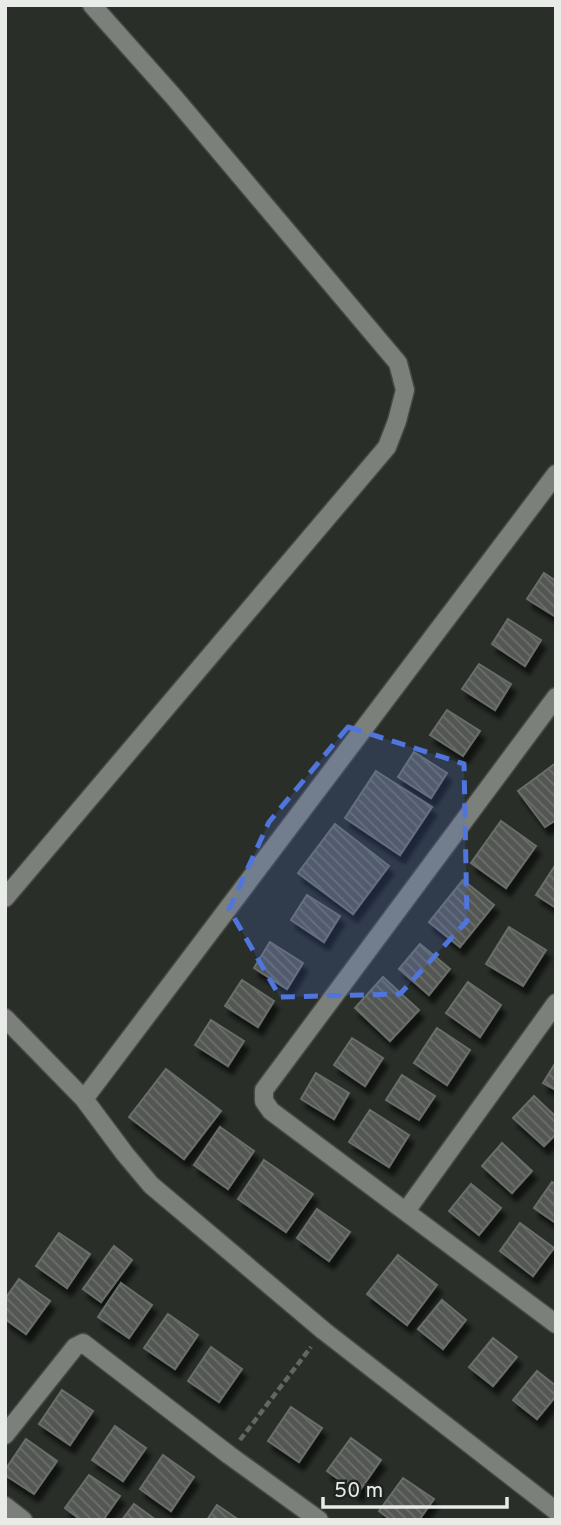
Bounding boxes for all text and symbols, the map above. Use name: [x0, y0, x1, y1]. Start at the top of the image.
scale bar: [323, 1466, 507, 1510]
text: 50 m: [334, 1478, 383, 1505]

